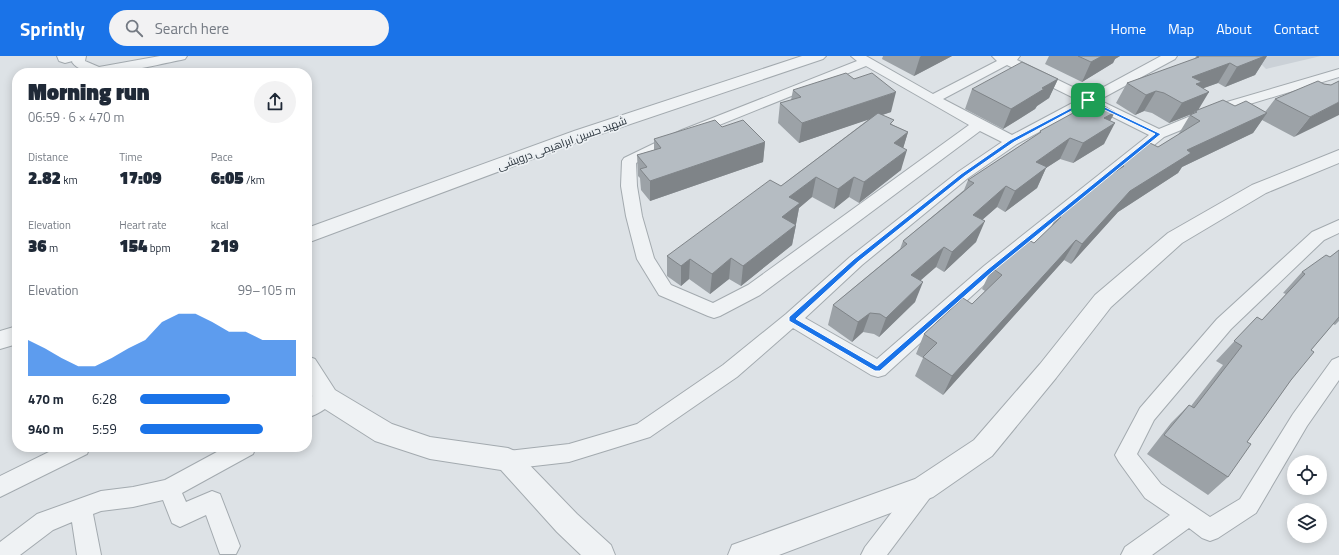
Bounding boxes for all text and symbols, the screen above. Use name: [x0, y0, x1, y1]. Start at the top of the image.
search box: [109, 10, 389, 46]
text: Sprintly: [20, 14, 85, 43]
icon: search: [123, 17, 145, 39]
text: Search here: [155, 17, 229, 40]
text: Home: [1111, 18, 1146, 39]
text: Map: [1168, 18, 1194, 39]
text: About: [1216, 18, 1252, 39]
text: Contact: [1274, 18, 1319, 39]
text: Morning run: [28, 75, 150, 109]
button: share: [254, 81, 296, 123]
pin: [1071, 83, 1105, 117]
icon: arrive: [1077, 89, 1099, 111]
text: 06:59 · 6 × 470 m: [28, 107, 124, 127]
street label: شهید حسین ابراهیمی درویشی: [495, 112, 629, 174]
text: Distance: [28, 149, 68, 165]
text: Time: [119, 149, 142, 165]
text: Pace: [211, 149, 233, 165]
text: 2.82: [28, 165, 61, 191]
text: 17:09: [119, 165, 162, 191]
text: 6:05: [211, 165, 244, 191]
text: km: [61, 172, 78, 188]
text: /km: [244, 172, 265, 188]
text: Elevation: [28, 217, 71, 233]
text: Heart rate: [119, 217, 167, 233]
text: kcal: [211, 217, 229, 233]
text: 36: [28, 233, 47, 259]
text: 154: [119, 233, 147, 259]
text: 219: [211, 233, 239, 259]
text: m: [47, 240, 58, 256]
text: bpm: [147, 240, 171, 256]
text: Elevation: [28, 280, 79, 300]
text: 99–105 m: [238, 280, 296, 300]
text: 470 m: [28, 389, 64, 409]
text: 6:28: [92, 389, 117, 409]
text: 940 m: [28, 419, 64, 439]
text: 5:59: [92, 419, 117, 439]
map controls: [1287, 455, 1327, 543]
button: locate: [1287, 455, 1327, 495]
button: layers: [1287, 503, 1327, 543]

